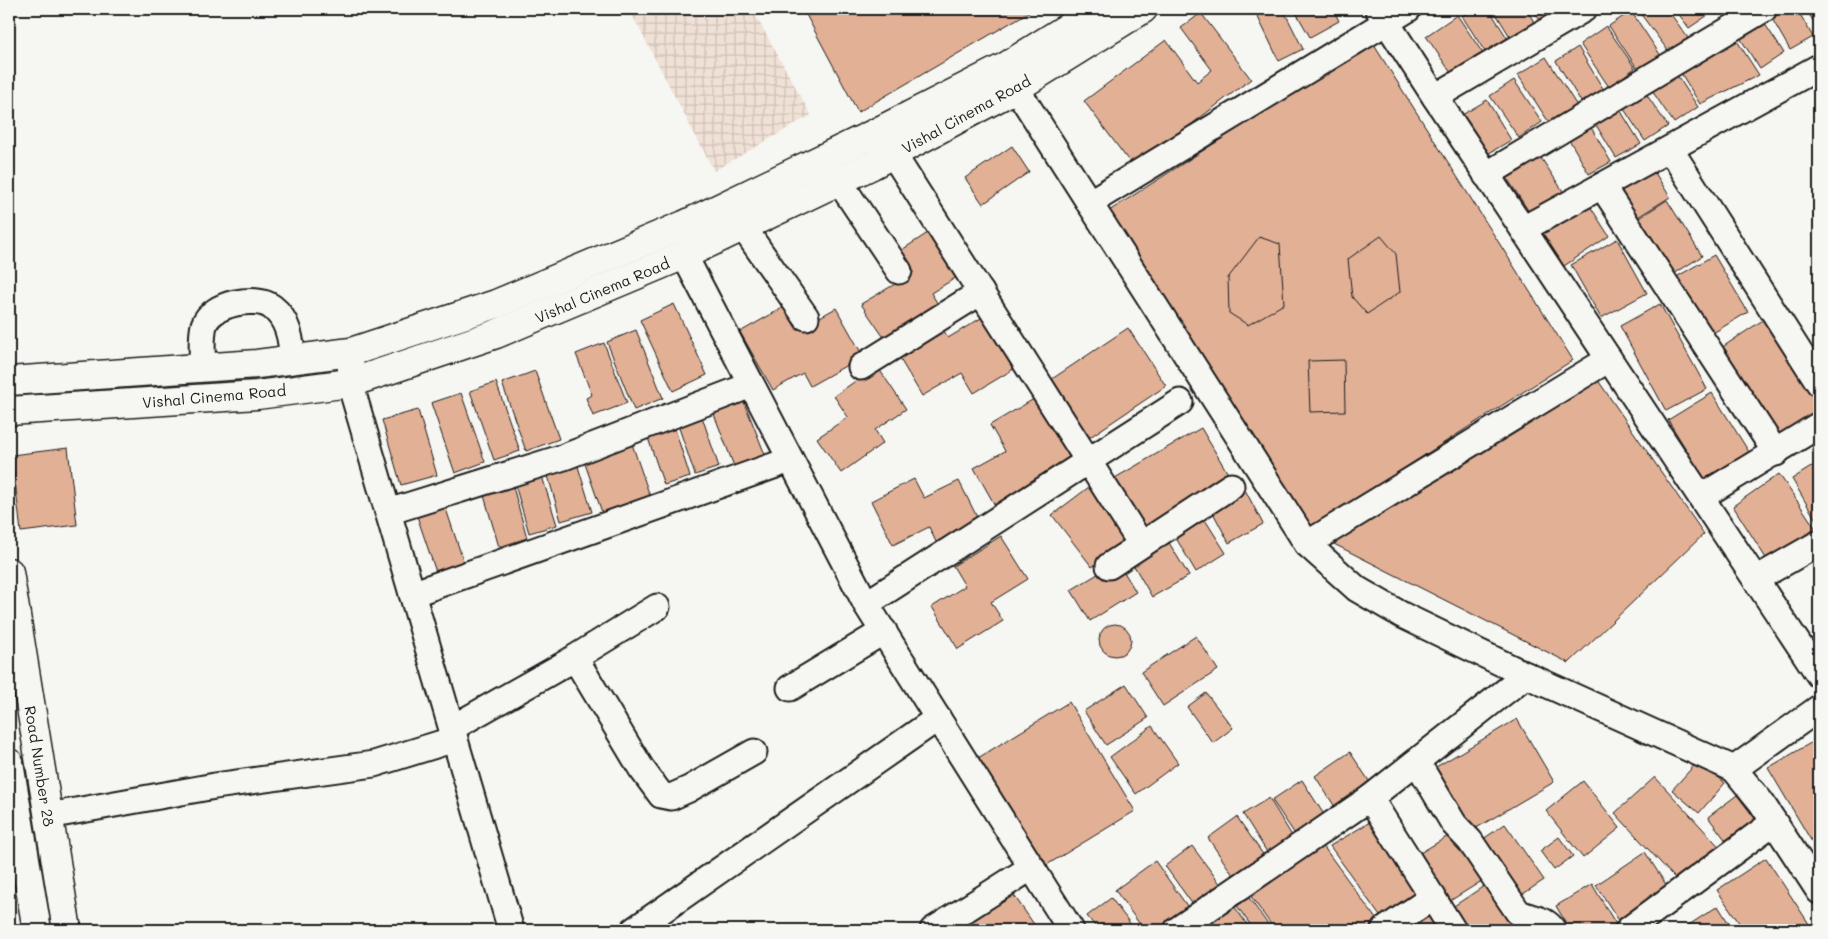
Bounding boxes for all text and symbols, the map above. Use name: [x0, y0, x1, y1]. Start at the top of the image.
street label: Vishal Cinema Road: [898, 70, 1034, 158]
street label: Vishal Cinema Road: [532, 253, 672, 327]
street label: Vishal Cinema Road: [141, 380, 287, 412]
street label: Road Number 28: [21, 704, 59, 828]

